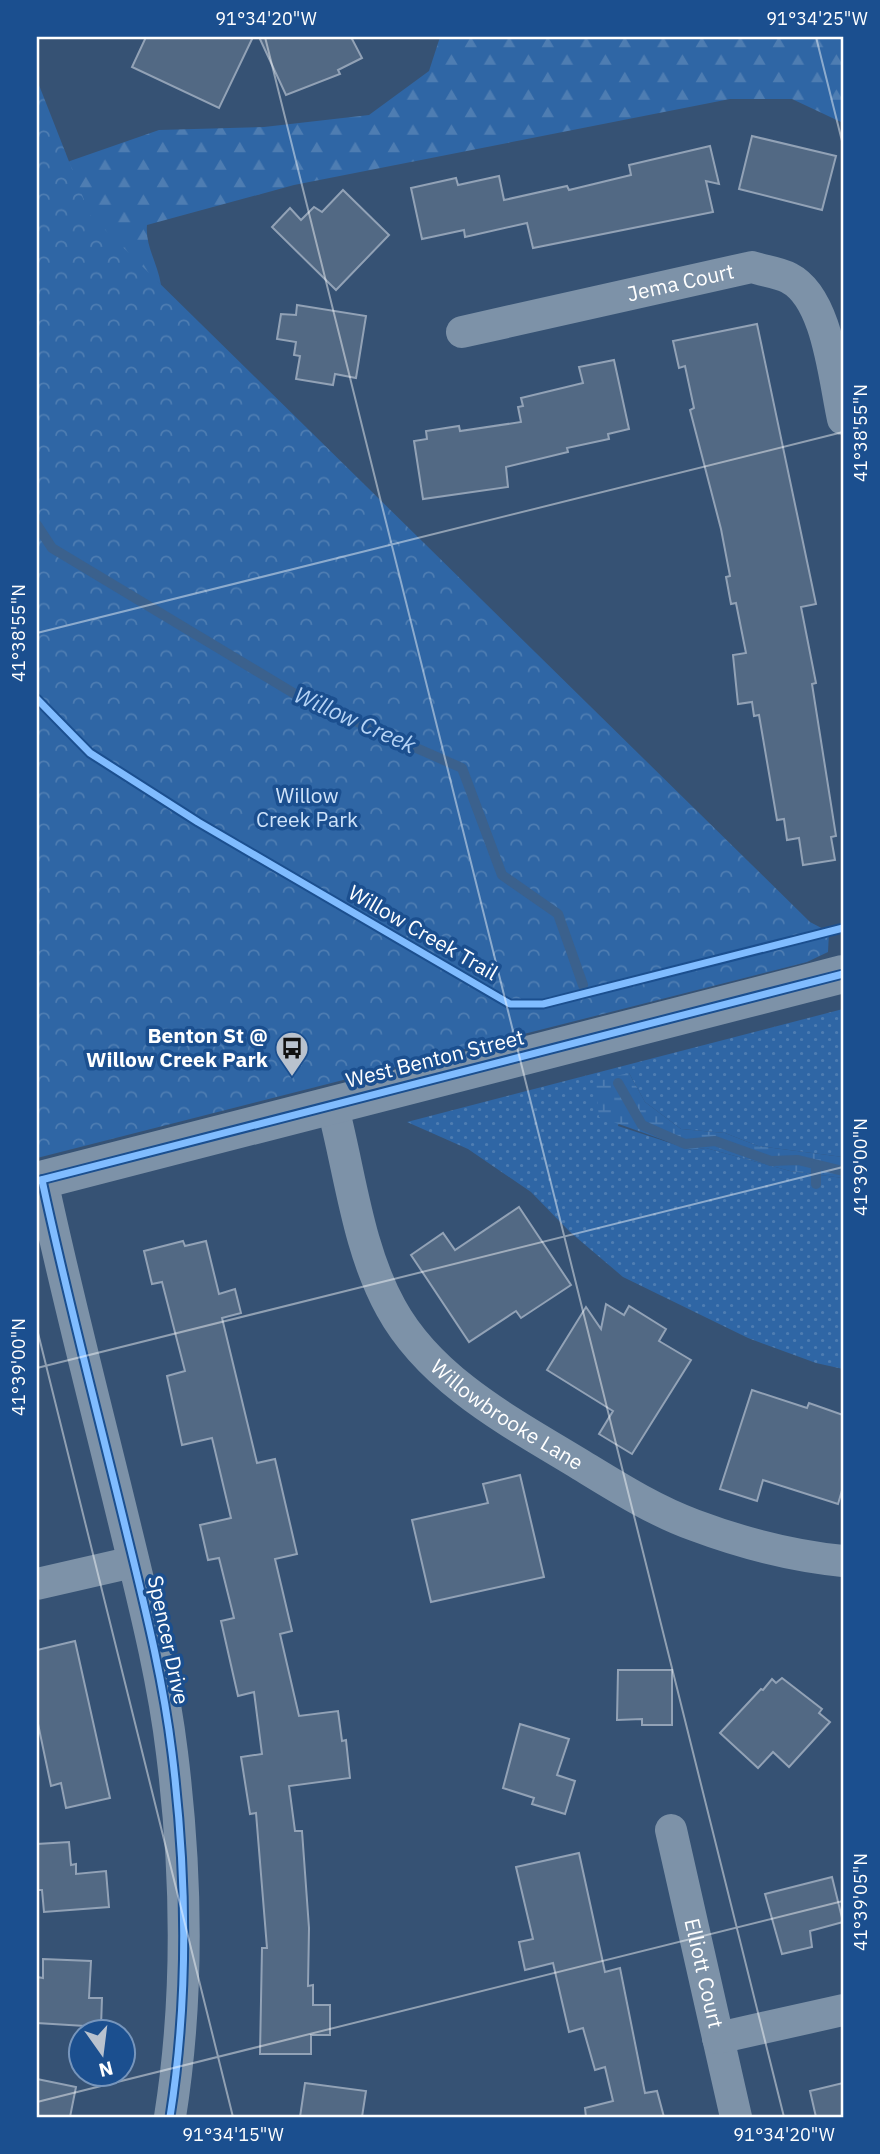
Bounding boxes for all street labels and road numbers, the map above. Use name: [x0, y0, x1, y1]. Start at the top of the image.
street label: Jema Court: [624, 256, 736, 308]
street label: Willow Creek Trail: [343, 878, 504, 987]
street label: West Benton Street: [343, 1022, 527, 1094]
street label: Willowbrooke Lane: [425, 1353, 589, 1476]
street label: Spencer Drive: [142, 1573, 196, 1707]
street label: Elliott Court: [678, 1915, 730, 2031]

